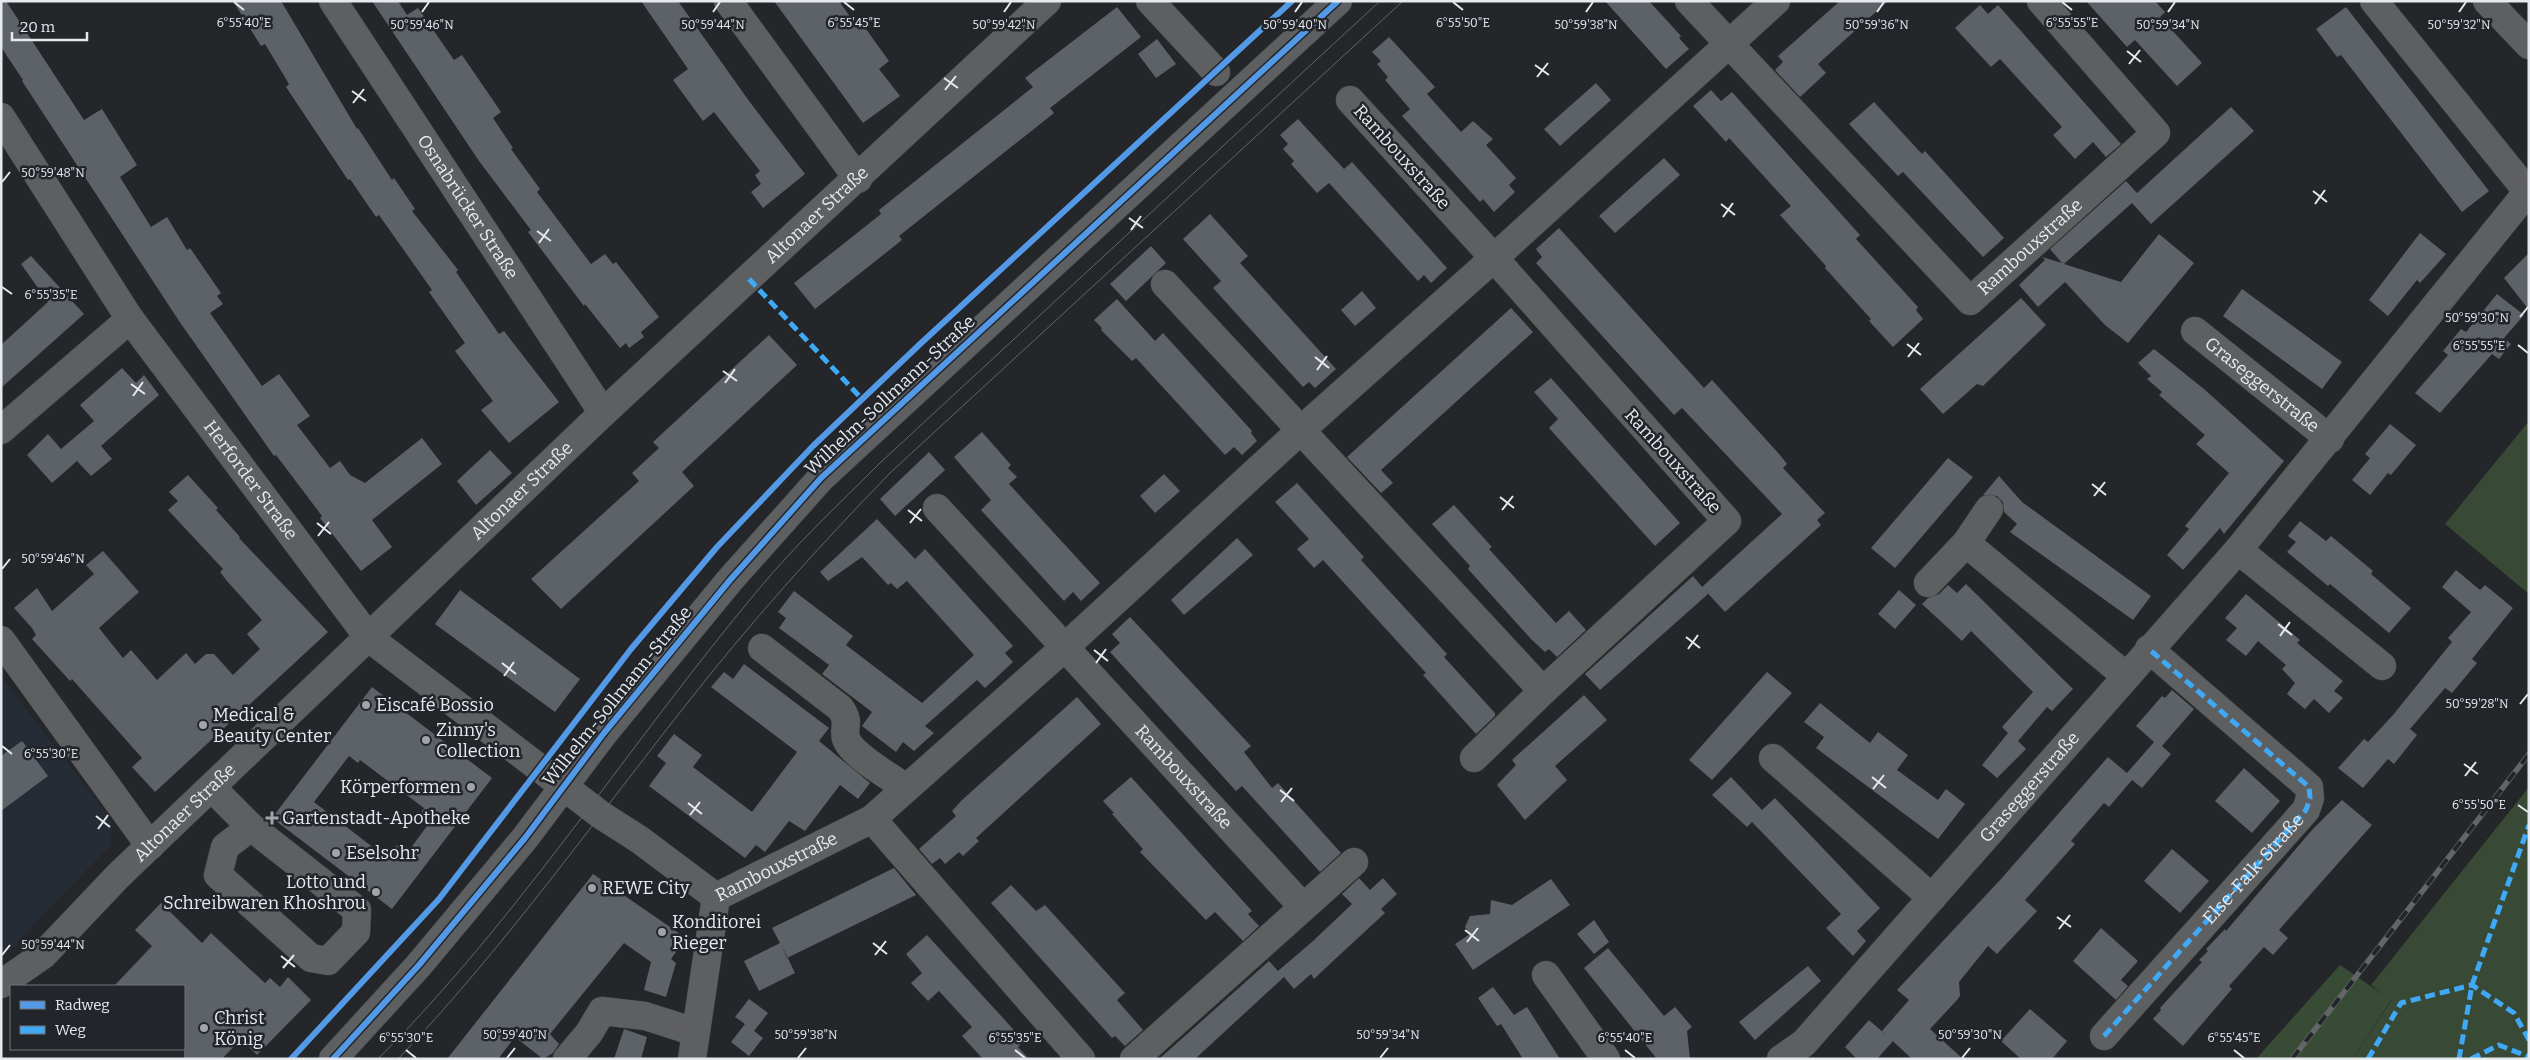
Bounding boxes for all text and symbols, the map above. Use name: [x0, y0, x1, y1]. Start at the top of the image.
scale bar: [12, 10, 88, 42]
text: 6°55'40"E: [217, 16, 271, 30]
text: 6°55'45"E: [827, 16, 881, 30]
text: 6°55'50"E: [1436, 16, 1490, 30]
text: 6°55'55"E: [2046, 16, 2098, 30]
text: 20 m: [20, 18, 56, 36]
text: 50°59'46"N: [390, 18, 454, 32]
text: 50°59'44"N: [681, 18, 745, 32]
text: 50°59'42"N: [973, 18, 1036, 32]
text: 50°59'40"N: [1263, 18, 1328, 32]
text: 50°59'38"N: [1554, 18, 1618, 32]
text: 50°59'36"N: [1845, 18, 1909, 32]
text: 50°59'34"N: [2136, 18, 2200, 32]
text: 50°59'32"N: [2428, 18, 2491, 32]
street label: Rambouxstraße: [1349, 100, 1455, 214]
street label: Osnabrücker Straße: [413, 130, 523, 283]
street label: Altonaer Straße: [761, 161, 873, 268]
text: 50°59'48"N: [21, 166, 85, 180]
street label: Rambouxstraße: [1973, 194, 2087, 300]
text: 6°55'35"E: [25, 288, 77, 302]
street label: Wilhelm-Sollmann-Straße: [800, 310, 980, 480]
text: 50°59'30"N: [2445, 311, 2509, 325]
street label: Graseggerstraße: [2200, 332, 2324, 437]
text: 6°55'55"E: [2453, 339, 2505, 353]
street label: Rambouxstraße: [1620, 404, 1726, 518]
street label: Herforder Straße: [199, 416, 303, 544]
street label: Altonaer Straße: [466, 437, 577, 544]
text: 50°59'46"N: [21, 552, 85, 566]
street label: Wilhelm-Sollmann-Straße: [538, 602, 696, 790]
place label: Eiscafé Bossio: [376, 694, 494, 716]
text: 50°59'28"N: [2446, 697, 2509, 711]
marker: Eiscafé Bossio: [360, 699, 372, 711]
place label: Medical & Beauty Center: [213, 704, 331, 747]
marker: Medical & Beauty Center: [197, 719, 209, 731]
place label: Zinny's Collection: [436, 719, 521, 762]
street label: Rambouxstraße: [1130, 720, 1237, 834]
street label: Graseggerstraße: [1975, 727, 2084, 847]
marker: Zinny's Collection: [420, 734, 432, 746]
text: 6°55'30"E: [24, 747, 78, 761]
street label: Altonaer Straße: [129, 759, 240, 866]
place label: Körperformen: [340, 776, 462, 798]
marker: Körperformen: [465, 781, 477, 793]
text: 6°55'50"E: [2452, 798, 2506, 812]
place label: Gartenstadt-Apotheke: [282, 807, 470, 829]
street label: Else-Falk-Straße: [2198, 809, 2308, 929]
marker: Gartenstadt-Apotheke: [266, 812, 278, 824]
street label: Rambouxstraße: [712, 827, 841, 907]
place label: Eselsohr: [346, 842, 419, 864]
marker: Eselsohr: [330, 847, 342, 859]
place label: Lotto und Schreibwaren Khoshrou: [163, 871, 366, 914]
place label: REWE City: [602, 877, 690, 899]
marker: REWE City: [586, 882, 598, 894]
marker: Lotto und Schreibwaren Khoshrou: [370, 886, 382, 898]
place label: Konditorei Rieger: [672, 911, 761, 954]
marker: Konditorei Rieger: [656, 926, 668, 938]
text: 50°59'44"N: [21, 938, 85, 952]
legend: [10, 985, 185, 1050]
text: Radweg: [55, 996, 110, 1014]
place label: Christ König: [214, 1007, 265, 1050]
text: Weg: [55, 1021, 86, 1039]
marker: Christ König: [198, 1022, 210, 1034]
text: 50°59'40"N: [483, 1028, 548, 1042]
text: 50°59'38"N: [774, 1028, 838, 1042]
text: 50°59'34"N: [1356, 1028, 1420, 1042]
text: 50°59'30"N: [1938, 1028, 2002, 1042]
text: 6°55'30"E: [379, 1031, 433, 1045]
text: 6°55'35"E: [989, 1031, 1041, 1045]
text: 6°55'40"E: [1598, 1031, 1652, 1045]
text: 6°55'45"E: [2207, 1031, 2261, 1045]

